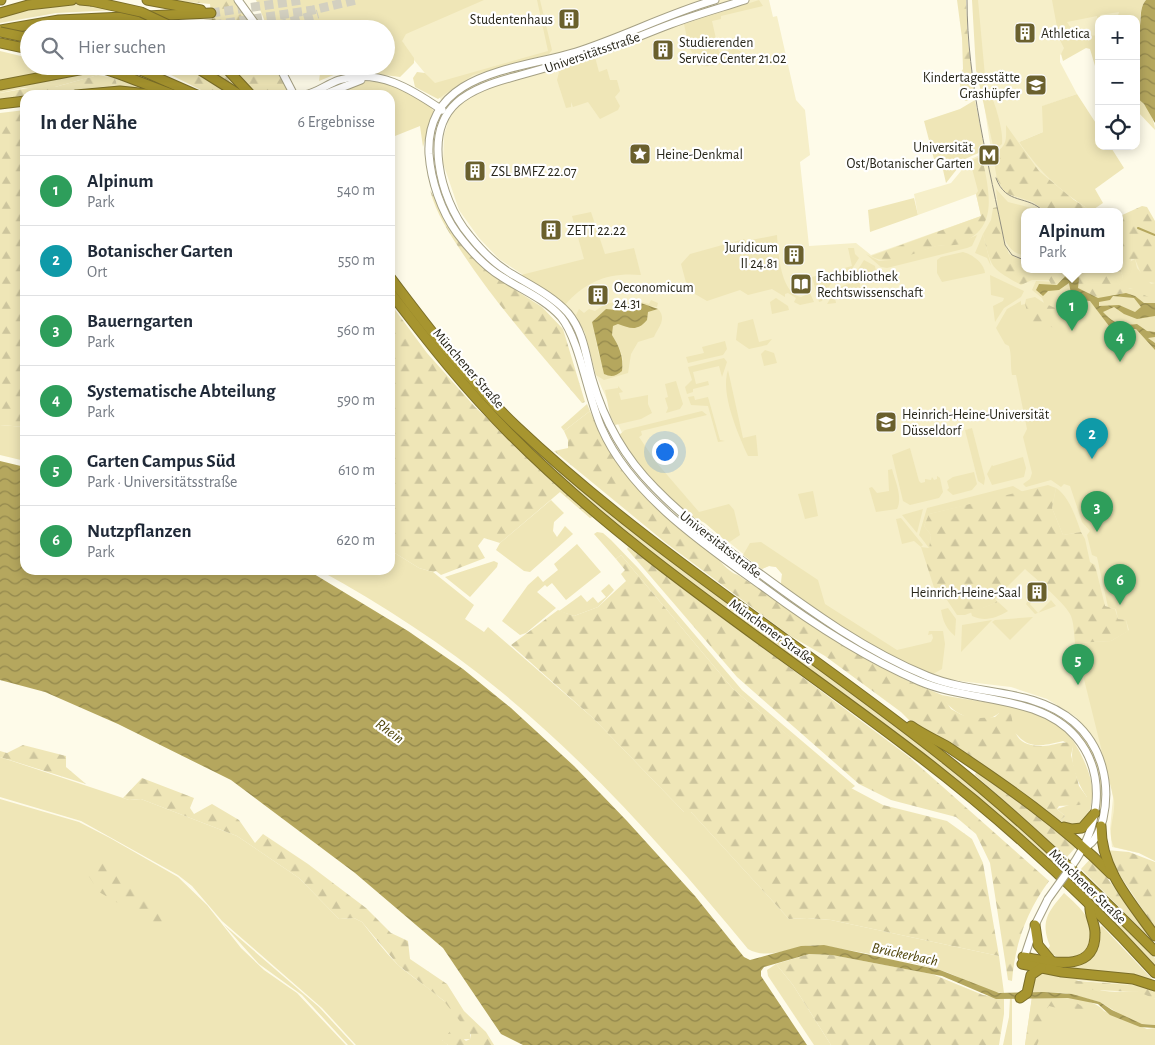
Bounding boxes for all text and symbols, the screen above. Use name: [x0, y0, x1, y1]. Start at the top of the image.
building icon: Studentenhaus: [557, 7, 581, 31]
place label: Studentenhaus: [470, 13, 553, 27]
map controls: [1095, 15, 1140, 150]
button: +: [1095, 15, 1140, 60]
search box: [20, 20, 395, 75]
building icon: Athletica: [1013, 21, 1037, 45]
place label: Athletica: [1041, 27, 1091, 41]
street label: Universitätsstraße: [543, 30, 642, 76]
icon: search: [38, 34, 66, 62]
place label: Studierenden Service Center 21.02: [679, 36, 786, 66]
text: Hier suchen: [78, 38, 166, 57]
building icon: Studierenden Service Center 21.02: [651, 38, 675, 62]
button: −: [1095, 60, 1140, 105]
place label: Kindertagesstätte Grashüpfer: [923, 71, 1020, 101]
school or university icon: Kindertagesstätte Grashüpfer: [1024, 73, 1048, 97]
button: locate: [1095, 105, 1140, 150]
text: In der Nähe: [40, 112, 137, 133]
text: 6 Ergebnisse: [298, 114, 375, 130]
place label: Universität Ost/Botanischer Garten: [847, 141, 974, 171]
place icon: Heine-Denkmal: [628, 142, 652, 166]
metro station icon: Universität Ost/Botanischer Garten: [977, 143, 1001, 167]
place label: Heine-Denkmal: [656, 148, 743, 162]
building icon: ZSL BMFZ 22.07: [463, 159, 487, 183]
place label: ZSL BMFZ 22.07: [491, 165, 577, 179]
text: Alpinum: [87, 172, 153, 191]
text: 1: [53, 182, 59, 198]
text: 540 m: [337, 182, 375, 198]
text: Park: [87, 194, 115, 210]
popup: [1021, 208, 1123, 273]
building icon: ZETT 22.22: [539, 218, 563, 242]
text: Alpinum: [1039, 222, 1105, 241]
place label: ZETT 22.22: [567, 224, 626, 238]
place label: Juridicum II 24.81: [725, 241, 778, 271]
text: Botanischer Garten: [87, 242, 233, 261]
building icon: Juridicum II 24.81: [782, 243, 806, 267]
text: Park: [1039, 244, 1066, 260]
text: 2: [52, 252, 60, 268]
text: 550 m: [338, 252, 375, 268]
text: Ort: [87, 264, 107, 280]
place label: Fachbibliothek Rechtswissenschaft: [817, 270, 923, 300]
library icon: Fachbibliothek Rechtswissenschaft: [789, 272, 813, 296]
place label: Oeconomicum 24.31: [614, 281, 694, 311]
building icon: Oeconomicum 24.31: [586, 283, 610, 307]
pin: 1: [1056, 290, 1088, 331]
text: Bauerngarten: [87, 312, 193, 331]
pin: 4: [1104, 321, 1136, 362]
text: 3: [53, 322, 59, 338]
text: 560 m: [337, 322, 375, 338]
street label: Münchener Straße: [430, 326, 507, 411]
text: Park: [87, 334, 115, 350]
text: Systematische Abteilung: [87, 382, 276, 401]
text: 4: [52, 392, 60, 408]
text: 590 m: [337, 392, 375, 408]
text: Park: [87, 404, 115, 420]
place label: Heinrich-Heine-Universität Düsseldorf: [902, 408, 1050, 438]
school or university icon: Heinrich-Heine-Universität Düsseldorf: [874, 410, 898, 434]
pin: 2: [1076, 418, 1108, 459]
your location: [652, 439, 678, 465]
text: Garten Campus Süd: [87, 452, 236, 471]
text: 5: [53, 462, 59, 478]
text: 610 m: [338, 462, 375, 478]
text: Park · Universitätsstraße: [87, 474, 237, 490]
pin: 3: [1081, 491, 1113, 532]
street label: Universitätsstraße: [677, 509, 764, 581]
text: Nutzpflanzen: [87, 522, 191, 541]
text: 6: [52, 532, 60, 548]
text: 620 m: [336, 532, 375, 548]
text: Park: [87, 544, 115, 560]
pin: 6: [1104, 564, 1136, 605]
building icon: Heinrich-Heine-Saal: [1025, 580, 1049, 604]
place label: Heinrich-Heine-Saal: [910, 586, 1021, 600]
street label: Münchener Straße: [727, 597, 816, 667]
pin: 5: [1062, 644, 1094, 685]
water label: Rhein: [373, 716, 407, 747]
street label: Münchener Straße: [1046, 847, 1128, 927]
water label: Brückerbach: [870, 940, 939, 969]

